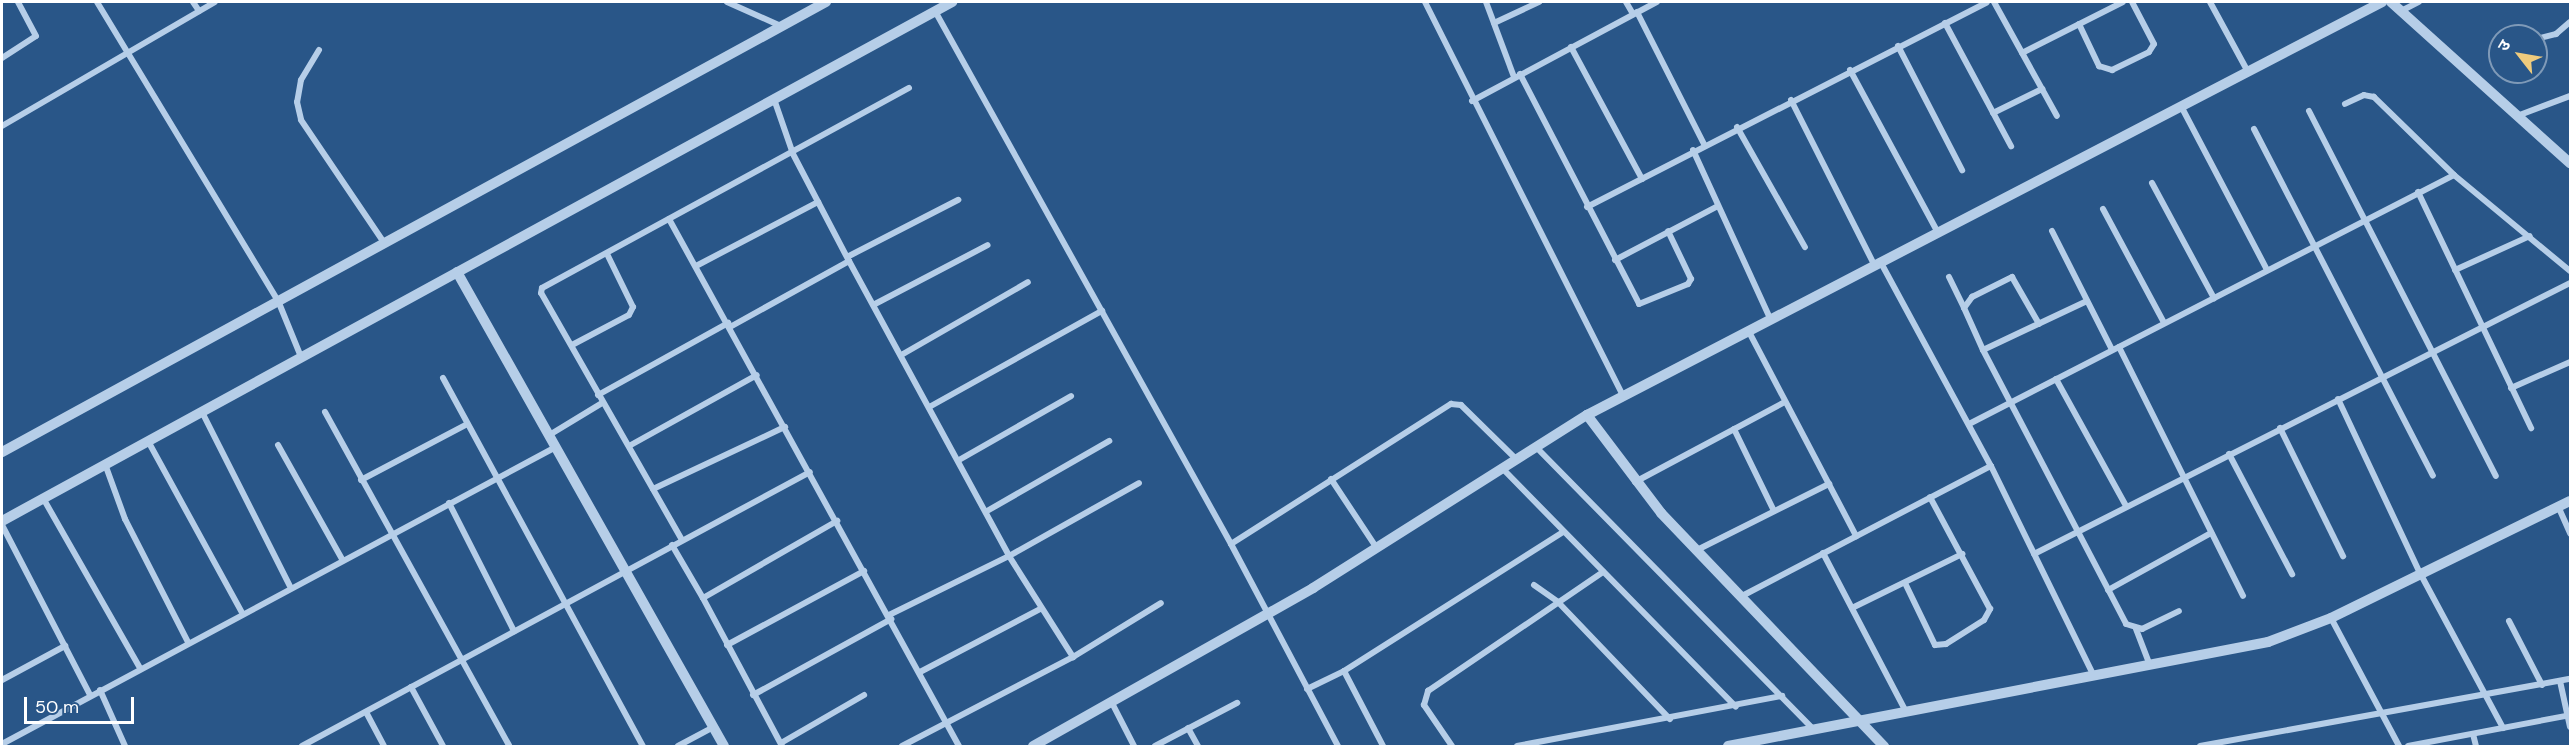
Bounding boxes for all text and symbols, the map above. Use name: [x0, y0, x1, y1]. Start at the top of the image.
north arrow: [2488, 24, 2548, 84]
text: उ: [2492, 36, 2515, 55]
scale bar: [27, 685, 136, 723]
text: 50 m: [35, 695, 79, 719]

